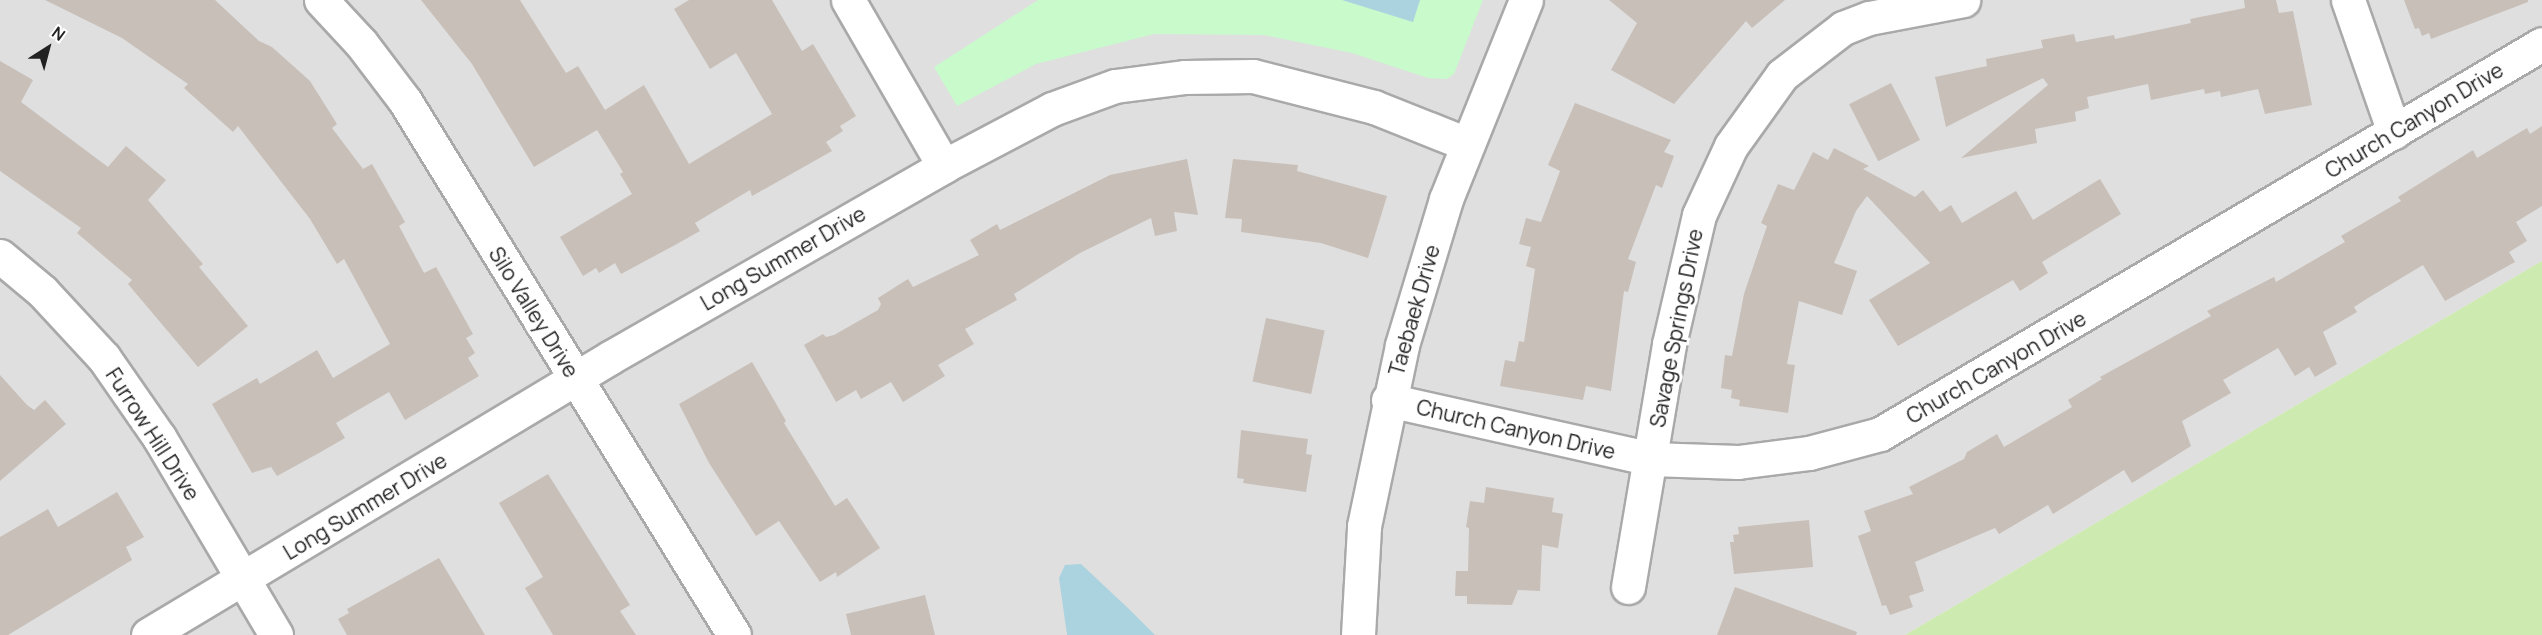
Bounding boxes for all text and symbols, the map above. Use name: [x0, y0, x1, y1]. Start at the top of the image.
north arrow: [18, 18, 78, 78]
text: N: [47, 21, 70, 46]
street label: Church Canyon Drive: [2320, 57, 2508, 183]
street label: Long Summer Drive: [696, 200, 870, 316]
street label: Savage Springs Drive: [1644, 227, 1708, 429]
street label: Silo Valley Drive: [484, 242, 584, 382]
street label: Taebaek Drive: [1383, 242, 1445, 378]
street label: Church Canyon Drive: [1902, 305, 2090, 429]
street label: Furrow Hill Drive: [101, 363, 205, 505]
street label: Church Canyon Drive: [1414, 394, 1618, 464]
street label: Long Summer Drive: [279, 447, 451, 565]

